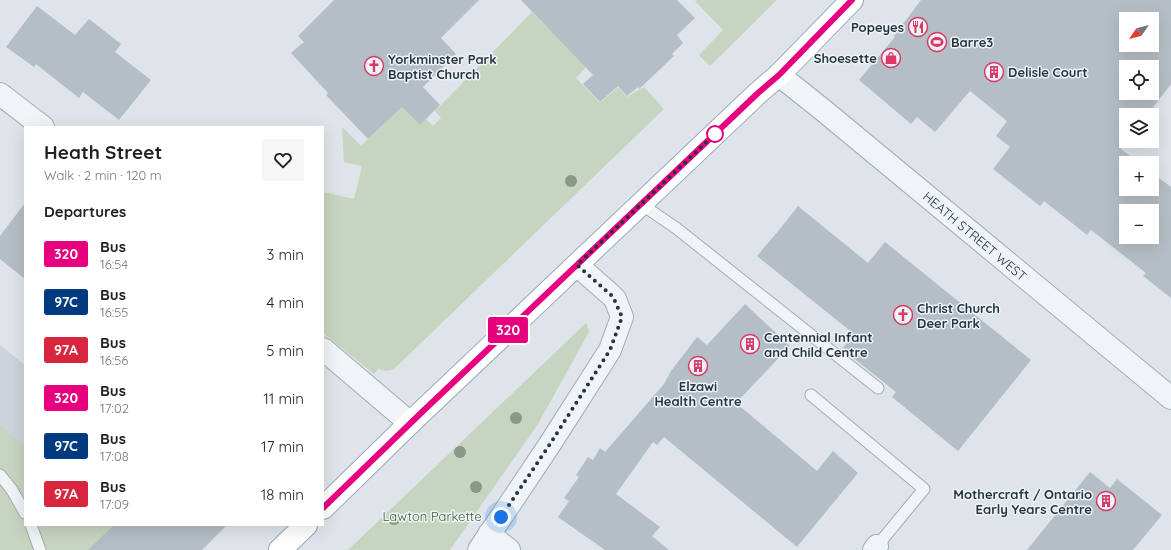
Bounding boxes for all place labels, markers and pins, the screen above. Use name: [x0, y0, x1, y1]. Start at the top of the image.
restaurant icon: Popeyes: [907, 16, 929, 38]
place label: Popeyes: [851, 19, 904, 35]
sports icon: Barre3: [926, 31, 948, 53]
place label: Barre3: [951, 34, 993, 50]
shop icon: Shoesette: [880, 47, 902, 69]
place label: Shoesette: [814, 50, 877, 66]
place label: Yorkminster Park Baptist Church: [388, 51, 497, 82]
church icon: Yorkminster Park Baptist Church: [363, 55, 385, 77]
building icon: Delisle Court: [983, 61, 1005, 83]
place label: Delisle Court: [1008, 64, 1087, 80]
unlabelled marker: [706, 125, 724, 143]
place label: Christ Church Deer Park: [917, 300, 1000, 331]
church icon: Christ Church Deer Park: [892, 304, 914, 326]
place label: Centennial Infant and Child Centre: [764, 329, 873, 360]
building icon: Centennial Infant and Child Centre: [739, 333, 761, 355]
building icon: Elzawi Health Centre: [687, 355, 709, 377]
place label: Elzawi Health Centre: [654, 378, 742, 409]
place label: Mothercraft / Ontario Early Years Centre: [953, 486, 1092, 517]
building icon: Mothercraft / Ontario Early Years Centre: [1095, 490, 1117, 512]

